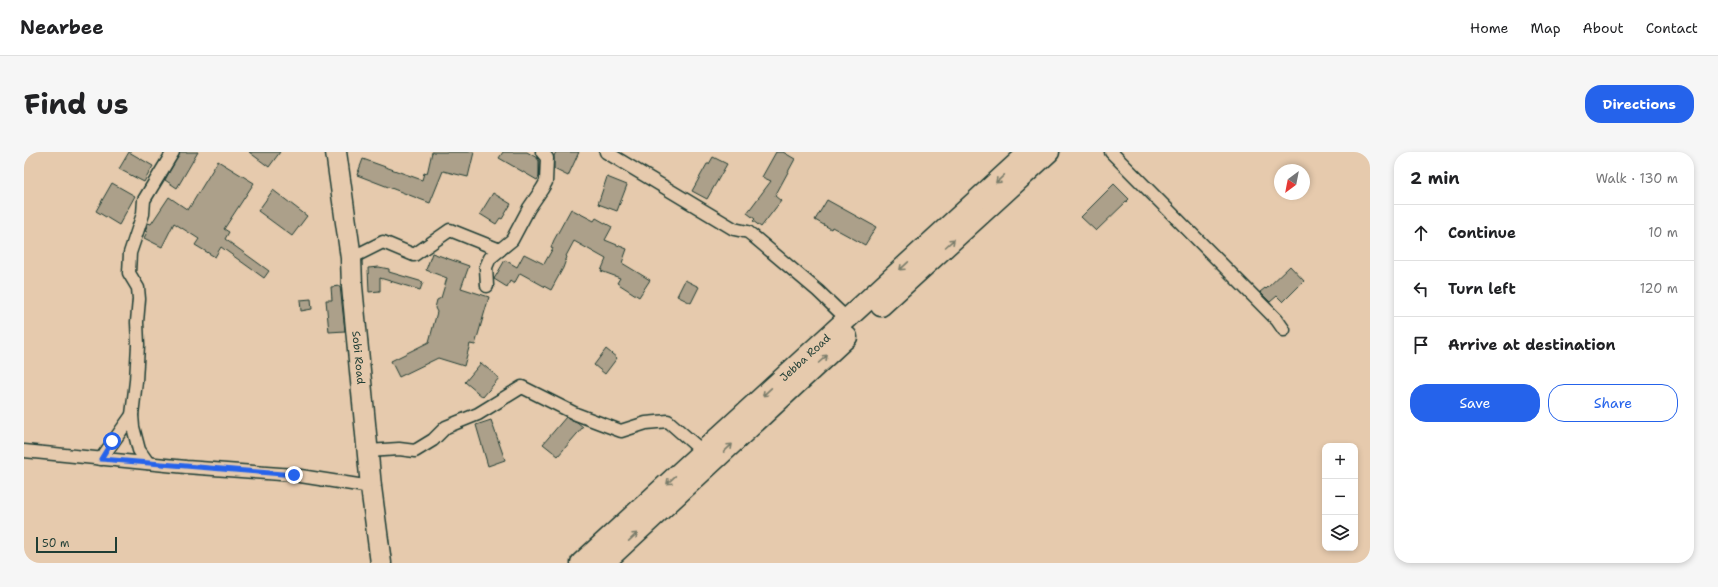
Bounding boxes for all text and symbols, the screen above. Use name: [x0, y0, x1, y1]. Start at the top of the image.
text: Nearbee: [20, 15, 104, 40]
text: Home: [1470, 19, 1509, 37]
text: Map: [1531, 19, 1561, 37]
text: About: [1583, 19, 1624, 37]
text: Contact: [1646, 19, 1698, 37]
text: Find us: [24, 85, 129, 123]
button: Directions: [1585, 85, 1694, 123]
north arrow: [1274, 164, 1310, 200]
text: 2 min: [1410, 167, 1460, 189]
text: Walk · 130 m: [1596, 170, 1678, 187]
one-way arrow: [995, 174, 1005, 183]
icon: ahead: [1410, 222, 1432, 244]
text: Continue: [1448, 223, 1516, 243]
text: 10 m: [1648, 224, 1678, 241]
one-way arrow: [945, 238, 955, 248]
one-way arrow: [899, 261, 909, 271]
icon: left: [1410, 278, 1432, 300]
text: Turn left: [1448, 279, 1516, 299]
text: 120 m: [1640, 280, 1678, 297]
street label: Sobi Road: [349, 330, 369, 385]
street label: Jebba Road: [776, 330, 834, 385]
icon: arrive: [1410, 334, 1432, 356]
text: Arrive at destination: [1448, 335, 1616, 355]
one-way arrow: [818, 354, 828, 364]
button: Save: [1410, 384, 1540, 422]
button: Share: [1548, 384, 1678, 422]
one-way arrow: [762, 387, 772, 397]
route start: [103, 432, 121, 450]
map controls: [1322, 443, 1358, 551]
button: +: [1322, 443, 1358, 479]
one-way arrow: [723, 444, 733, 453]
route end: [285, 466, 303, 484]
one-way arrow: [666, 475, 676, 485]
button: −: [1322, 479, 1358, 515]
button: layers: [1322, 515, 1358, 551]
one-way arrow: [628, 532, 638, 541]
scale bar: [36, 535, 117, 554]
text: 50 m: [42, 536, 70, 551]

